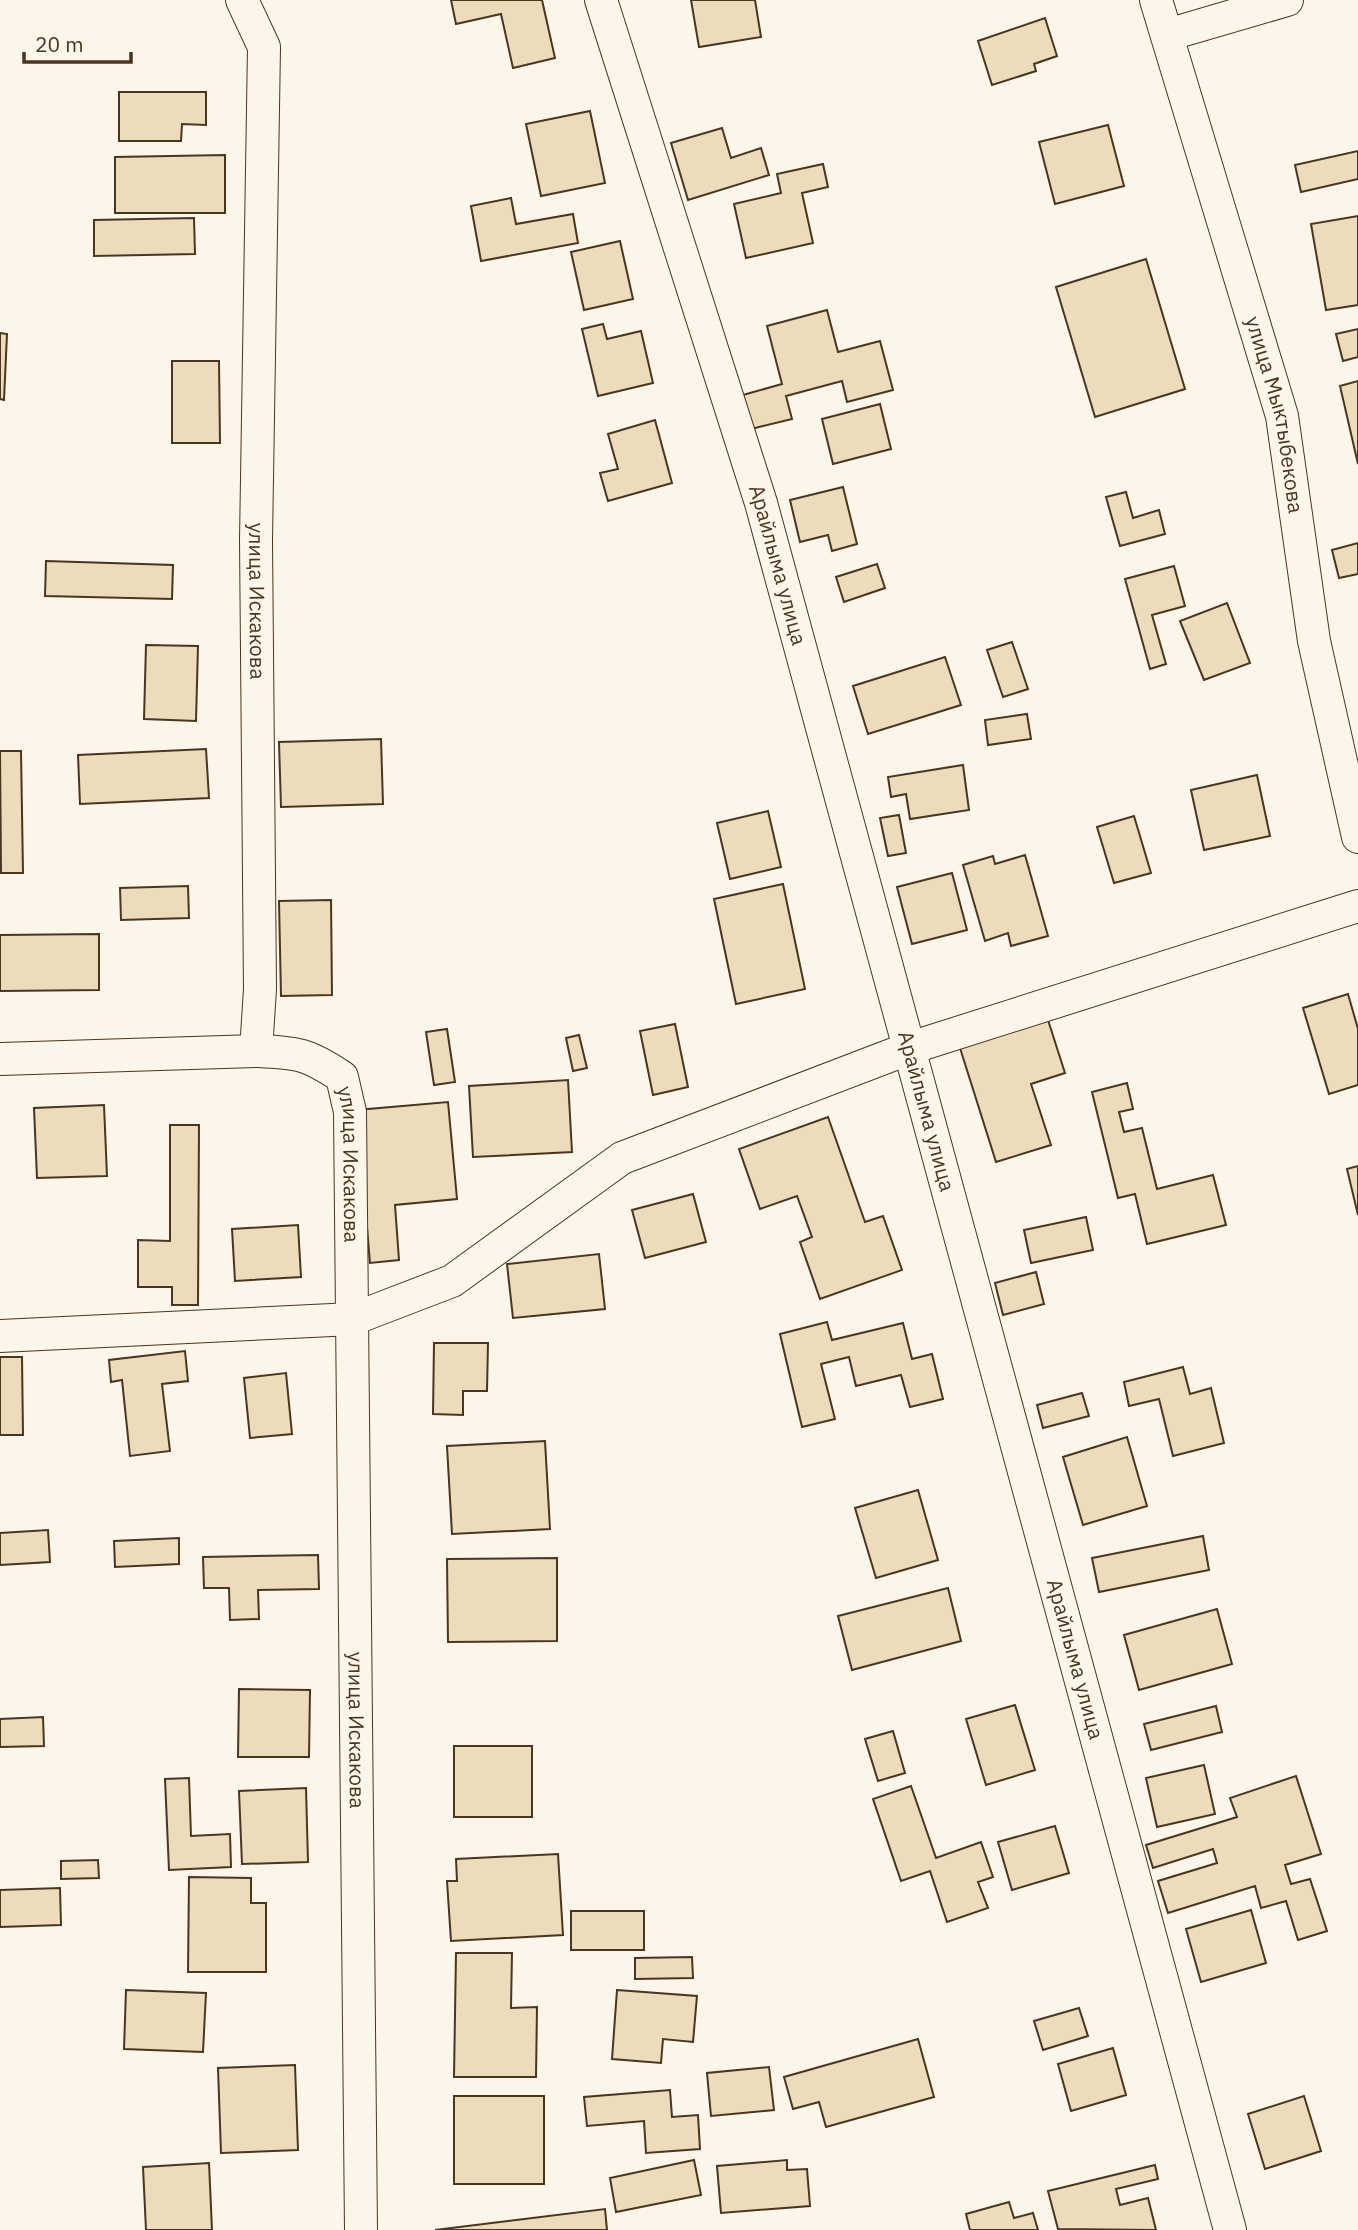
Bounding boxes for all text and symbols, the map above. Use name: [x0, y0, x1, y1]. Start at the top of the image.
scale bar: [24, 21, 131, 65]
text: 20 m: [35, 30, 84, 58]
street label: улица Мыктыбекова: [1240, 313, 1311, 515]
street label: Арайлыма улица: [743, 481, 814, 648]
street label: улица Искакова: [243, 522, 272, 680]
street label: Арайлыма улица: [892, 1027, 962, 1194]
street label: улица Искакова: [331, 1083, 366, 1243]
street label: Арайлыма улица: [1041, 1576, 1111, 1742]
street label: улица Искакова: [342, 1652, 372, 1809]

